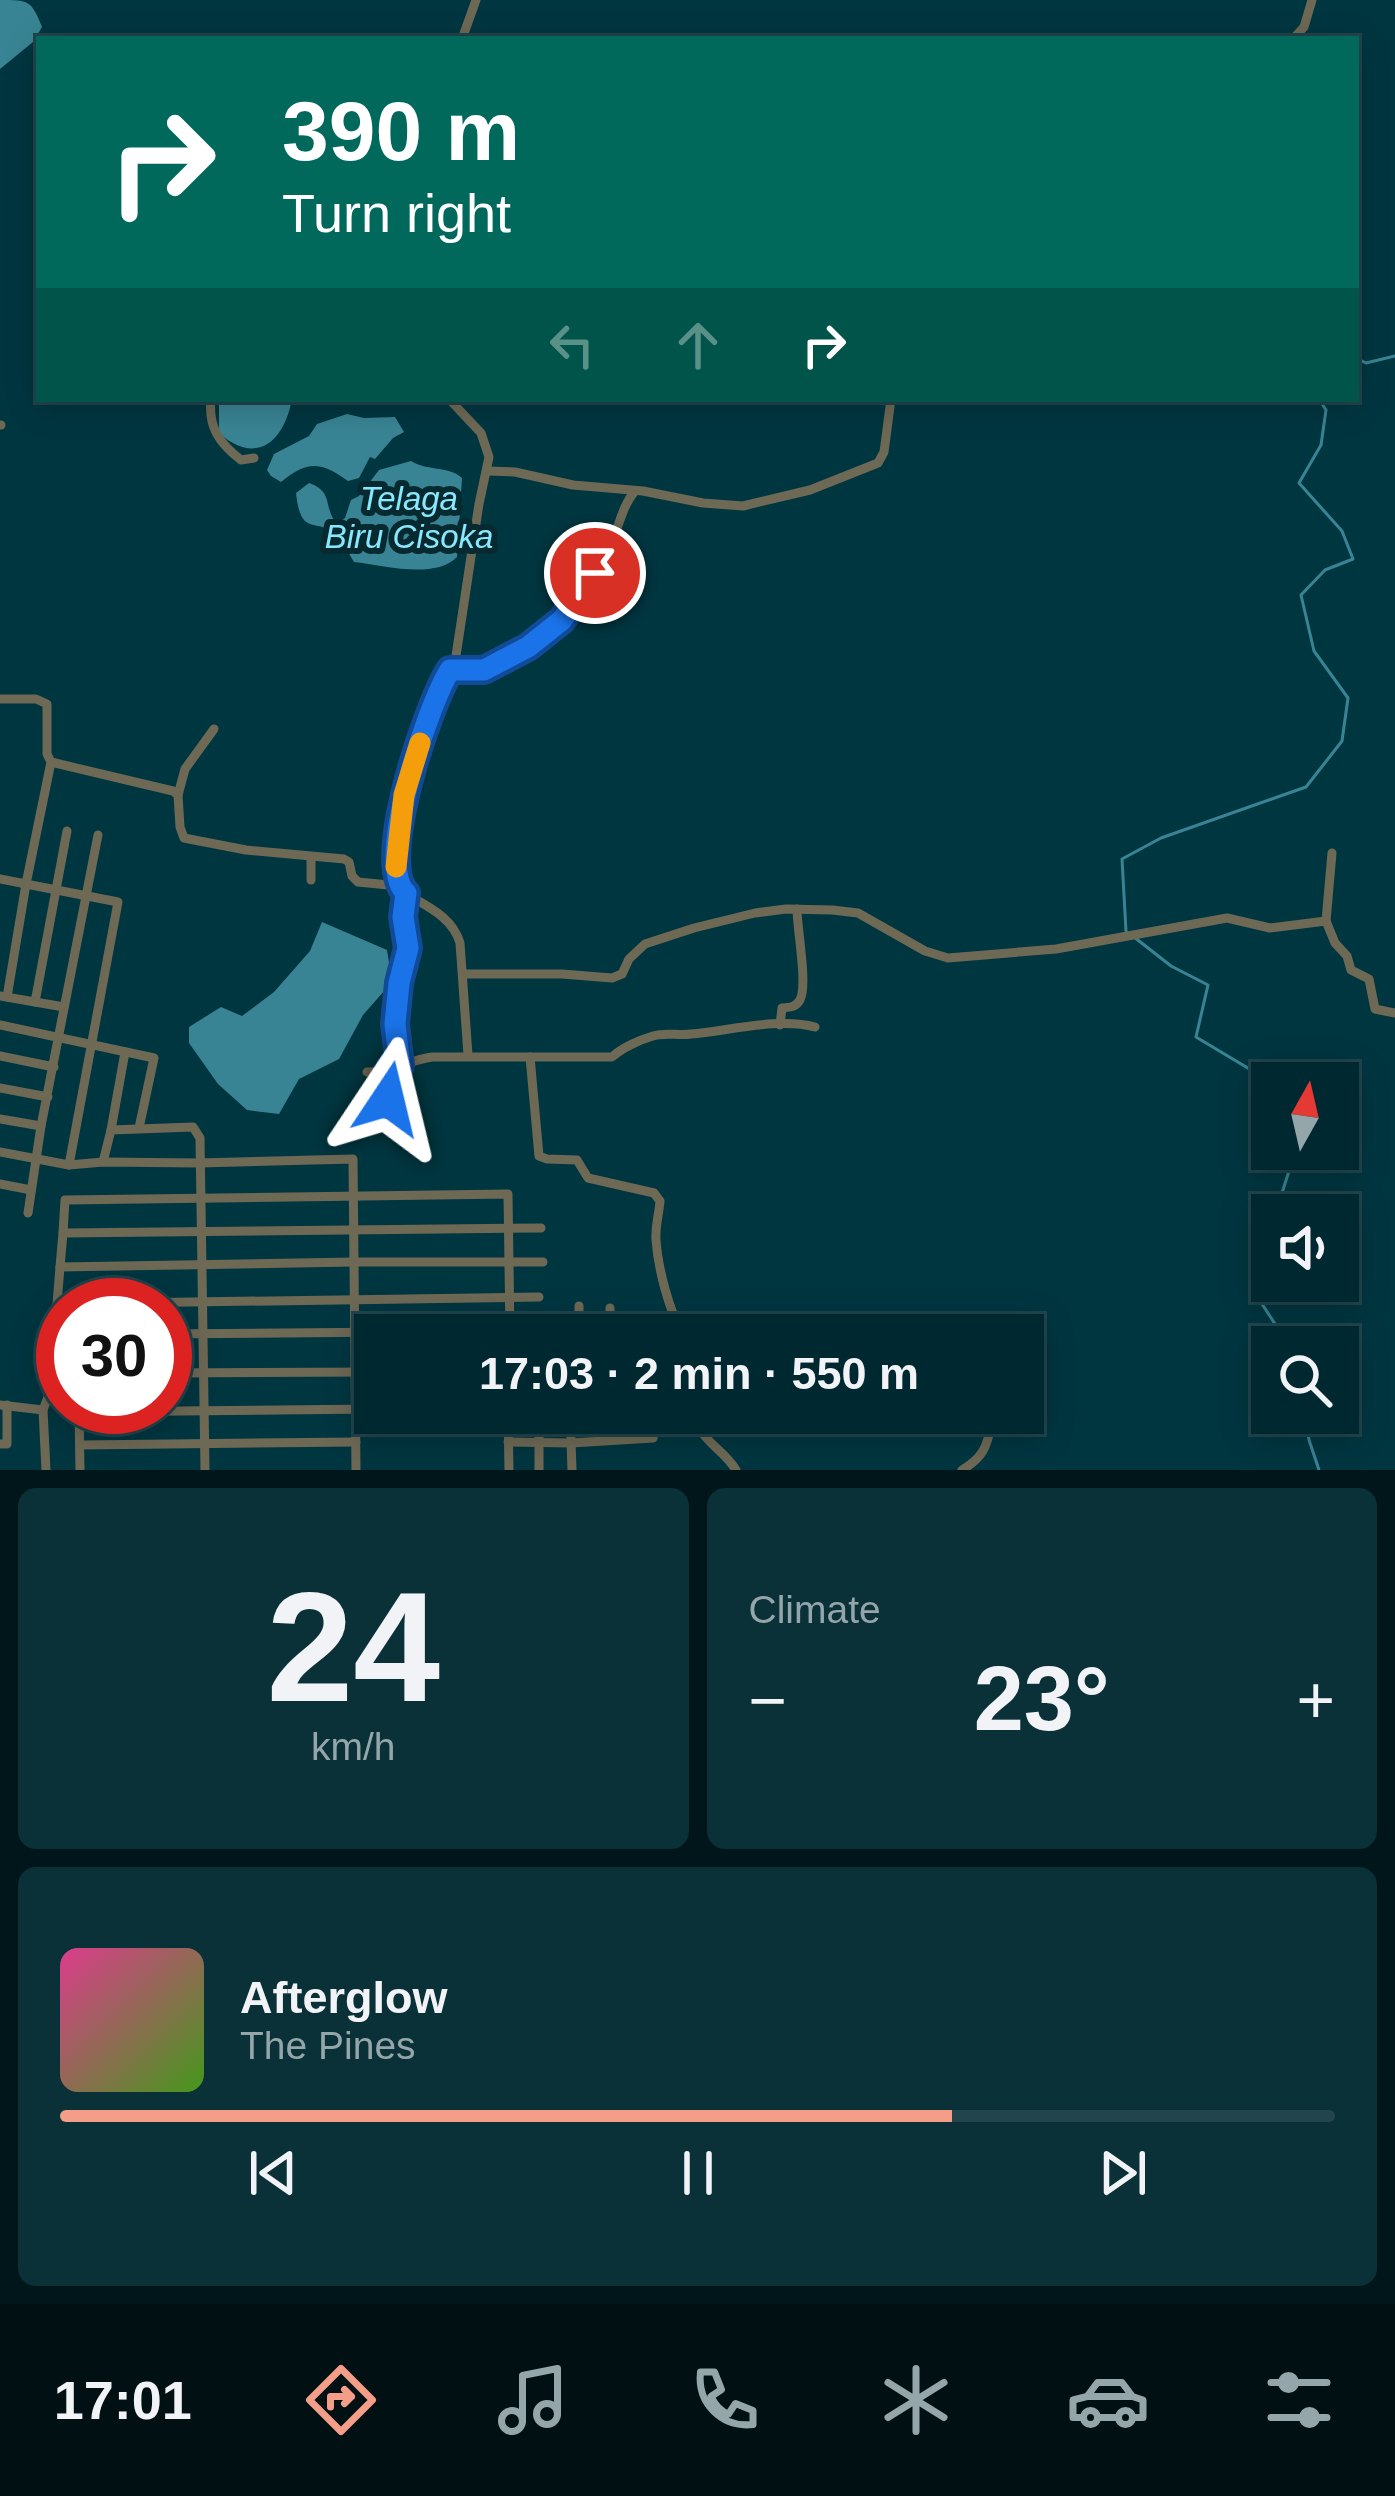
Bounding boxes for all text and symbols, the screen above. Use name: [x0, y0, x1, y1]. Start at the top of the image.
icon: right: [84, 84, 240, 240]
text: 390 m: [282, 84, 520, 178]
text: Turn right: [282, 183, 511, 243]
icon: left: [539, 312, 605, 378]
icon: ahead: [665, 312, 731, 378]
icon: right: [791, 312, 857, 378]
water label: Telaga Biru Cisoka: [325, 480, 493, 555]
pin: [544, 522, 646, 624]
icon: arrive: [562, 540, 628, 606]
position arrow: [325, 1036, 451, 1162]
north arrow: [1251, 1062, 1359, 1170]
map controls: [1251, 1062, 1359, 1434]
button: sound: [1251, 1194, 1359, 1302]
speed limit sign: 30: [36, 1278, 192, 1434]
button: search: [1251, 1326, 1359, 1434]
text: 17:03 · 2 min · 550 m: [479, 1348, 919, 1399]
text: 24: [266, 1560, 440, 1734]
text: Climate: [749, 1588, 881, 1631]
text: 23°: [974, 1649, 1110, 1749]
text: −: [749, 1663, 787, 1737]
text: +: [1296, 1663, 1335, 1737]
text: km/h: [311, 1725, 396, 1768]
text: Afterglow: [240, 1972, 448, 2023]
text: The Pines: [240, 2024, 416, 2067]
icon: previous: [240, 2140, 306, 2206]
icon: pause: [665, 2140, 731, 2206]
icon: next: [1090, 2140, 1156, 2206]
icon: directions: [299, 2358, 383, 2442]
icon: music: [491, 2358, 575, 2442]
icon: phone: [683, 2358, 767, 2442]
icon: climate: [874, 2358, 958, 2442]
icon: car: [1066, 2358, 1150, 2442]
icon: filters: [1257, 2358, 1341, 2442]
text: 17:01: [54, 2370, 192, 2430]

